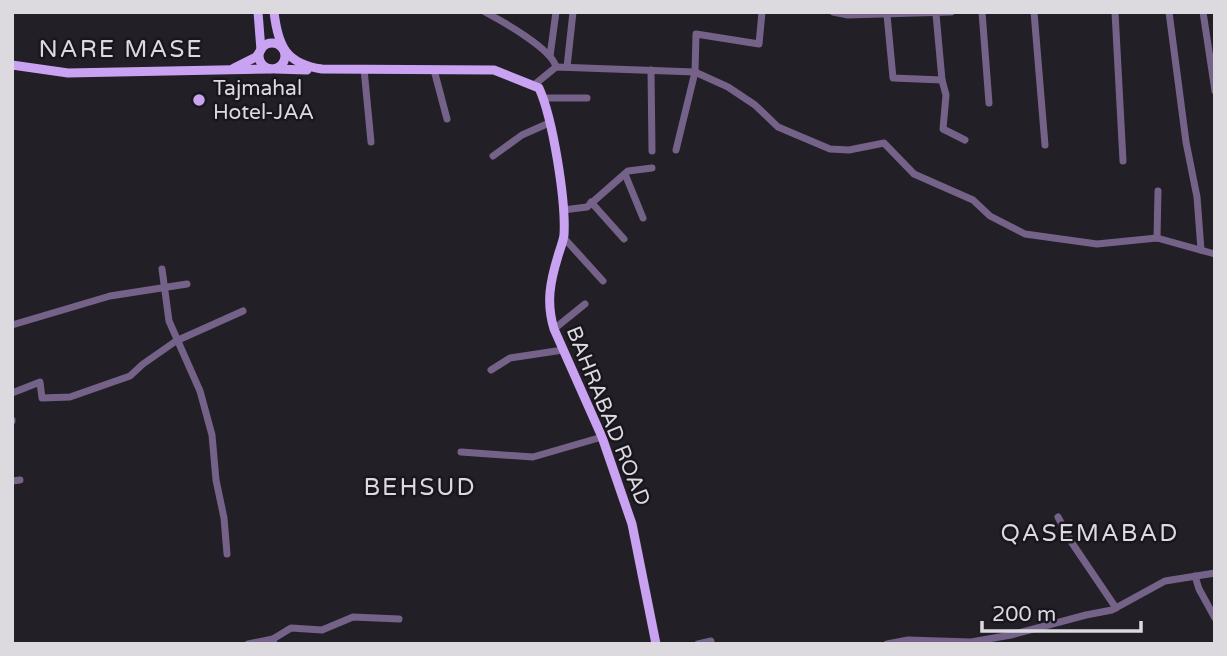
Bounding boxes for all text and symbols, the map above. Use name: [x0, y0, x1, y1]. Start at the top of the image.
district label: NARE MASE: [39, 35, 204, 64]
place label: Tajmahal Hotel-JAA: [213, 76, 314, 125]
marker: Tajmahal Hotel-JAA: [191, 92, 207, 108]
street label: BAHRABAD ROAD: [561, 323, 655, 509]
district label: BEHSUD: [363, 473, 477, 502]
district label: QASEMABAD: [1001, 519, 1179, 548]
scale bar: [982, 590, 1141, 634]
text: 200 m: [992, 602, 1056, 627]

